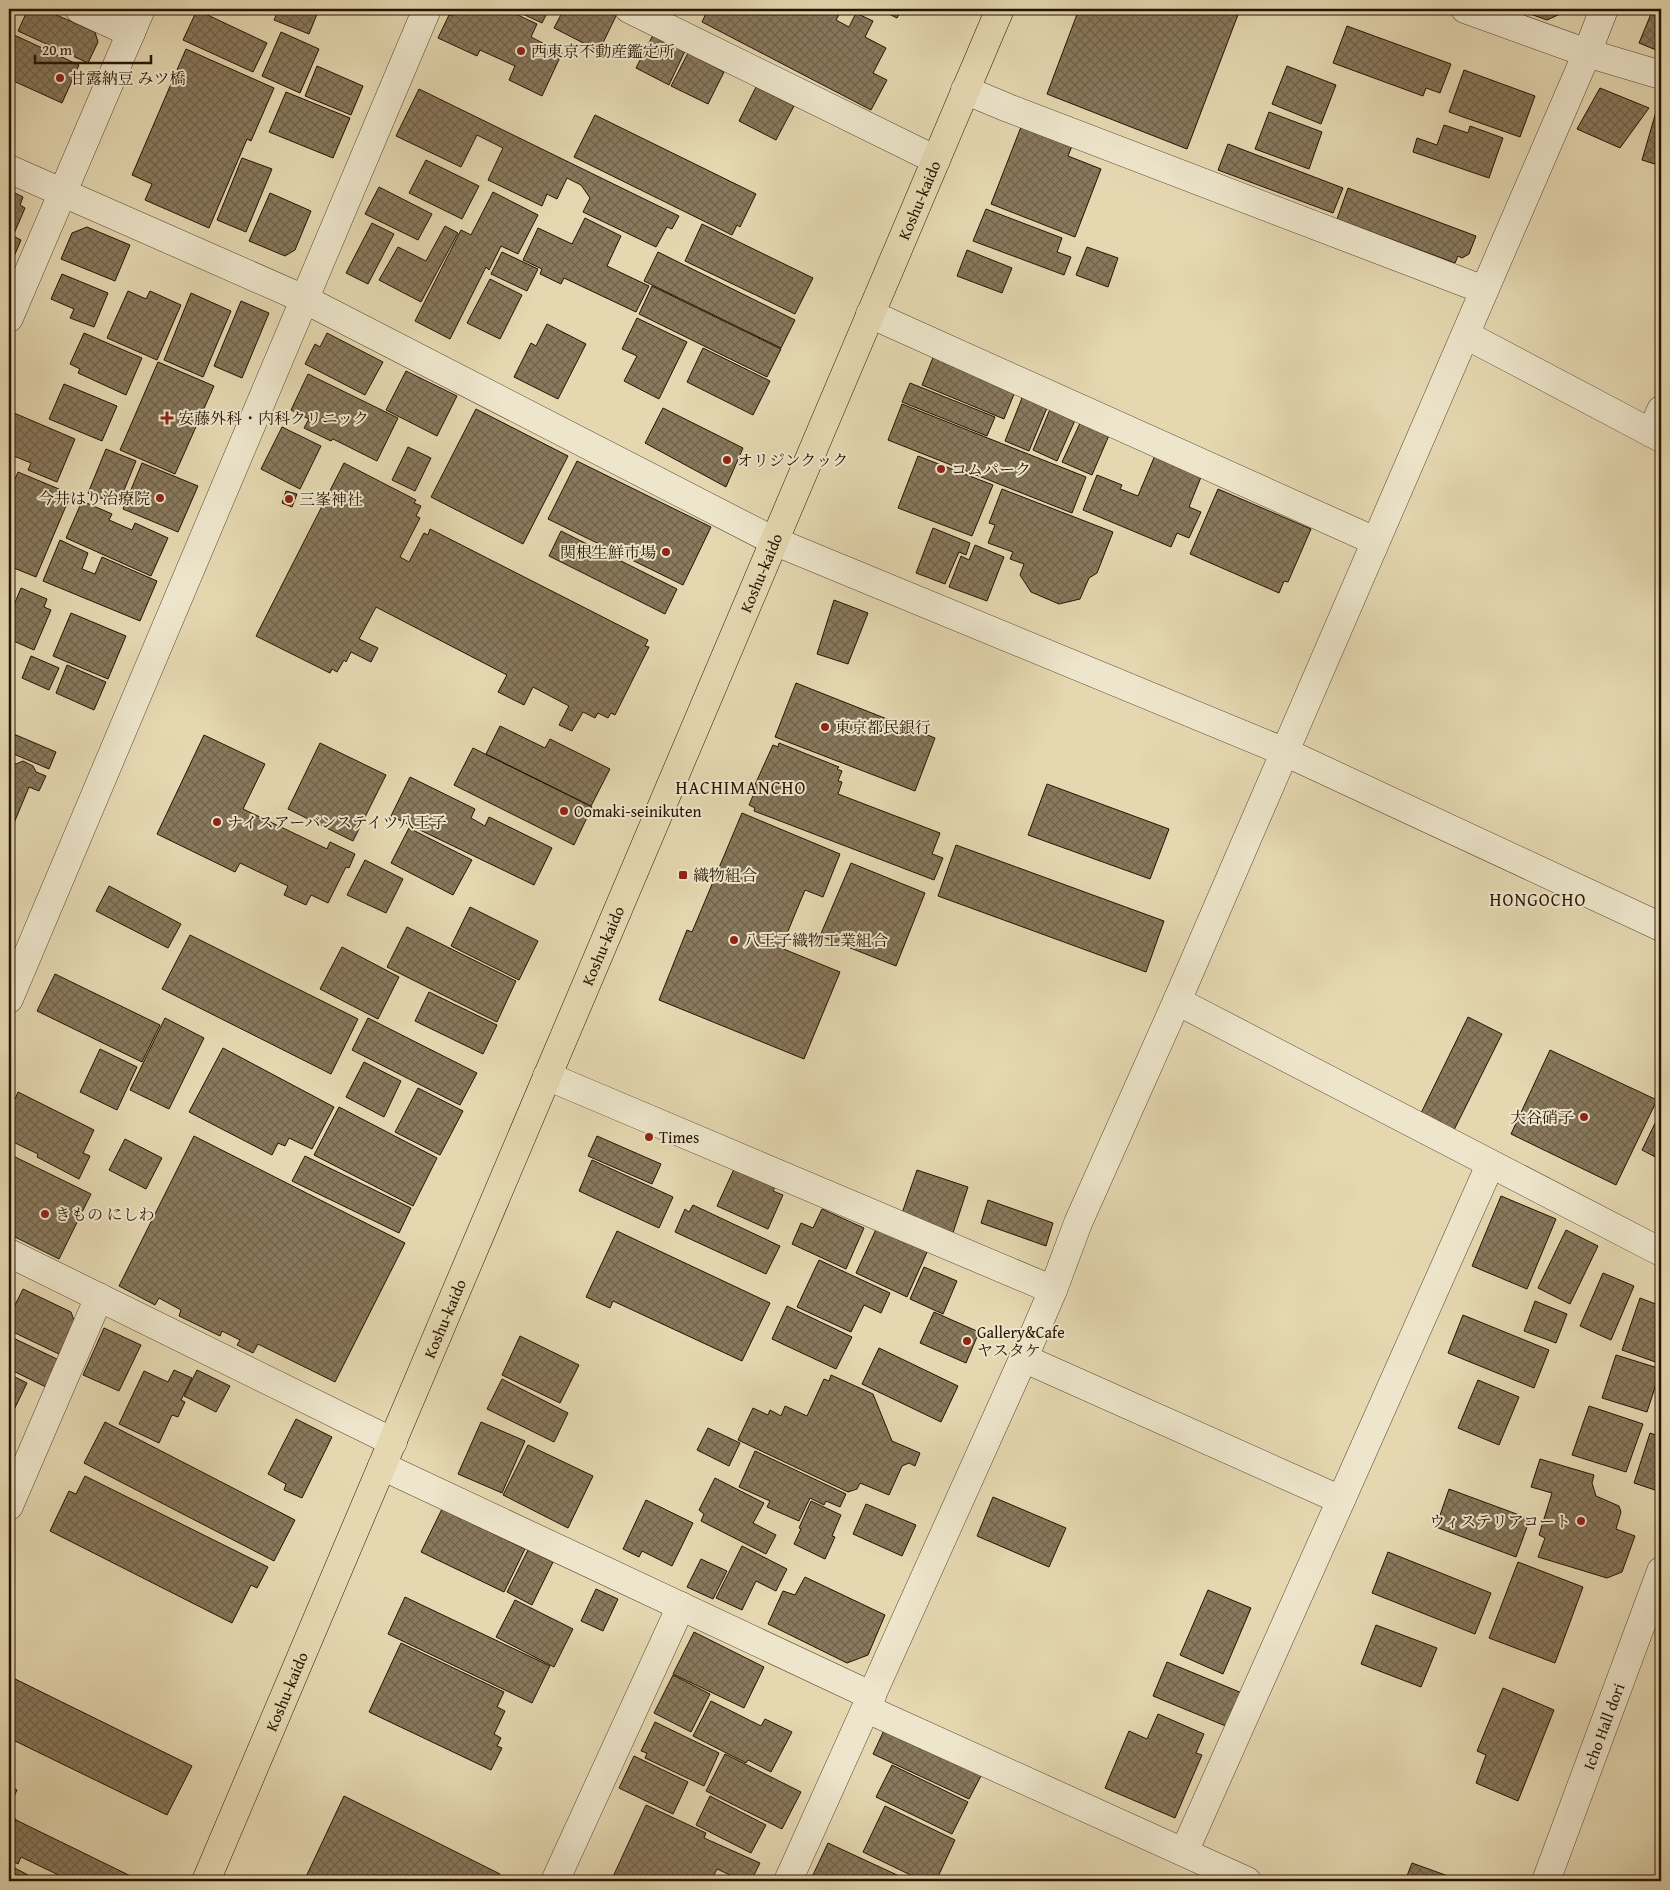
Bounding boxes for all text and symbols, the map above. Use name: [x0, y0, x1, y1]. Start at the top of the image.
scale bar: [35, 32, 151, 64]
text: 20 m: [42, 39, 73, 60]
place label: 西東京不動産鑑定所: [531, 39, 675, 63]
marker: 西東京不動産鑑定所: [515, 45, 527, 57]
place label: 甘露納豆 みツ橋: [70, 66, 186, 90]
marker: 甘露納豆 みツ橋: [54, 72, 66, 84]
street label: Koshu-kaido: [892, 157, 946, 243]
place label: 安藤外科・内科クリニック: [178, 406, 369, 430]
marker: 安藤外科・内科クリニック: [160, 411, 174, 425]
place label: オリジンクック: [737, 448, 848, 472]
marker: オリジンクック: [721, 454, 733, 466]
place label: コムパーク: [951, 457, 1031, 481]
marker: コムパーク: [935, 463, 947, 475]
place label: 今井はり治療院: [38, 486, 150, 510]
place label: 三峯神社: [299, 487, 363, 511]
marker: 今井はり治療院: [154, 492, 166, 504]
marker: 三峯神社: [283, 493, 295, 505]
street label: Koshu-kaido: [733, 529, 788, 616]
place label: 関根生鮮市場: [560, 540, 656, 564]
marker: 関根生鮮市場: [660, 546, 672, 558]
place label: 東京都民銀行: [835, 715, 931, 739]
marker: 東京都民銀行: [819, 721, 831, 733]
district label: HACHIMANCHO: [676, 774, 806, 801]
place label: Oomaki-seinikuten: [574, 799, 701, 823]
marker: Oomaki-seinikuten: [558, 805, 570, 817]
place label: ナイスアーバンステイツ八王子: [227, 810, 447, 834]
marker: ナイスアーバンステイツ八王子: [211, 816, 223, 828]
place label: 織物組合: [693, 863, 757, 887]
marker: 織物組合: [677, 869, 689, 881]
district label: HONGOCHO: [1490, 886, 1586, 913]
street label: Koshu-kaido: [575, 902, 630, 989]
place label: 八王子織物工業組合: [744, 928, 888, 952]
marker: 八王子織物工業組合: [728, 934, 740, 946]
place label: 大谷硝子: [1510, 1105, 1574, 1129]
marker: 大谷硝子: [1578, 1111, 1590, 1123]
place label: Times: [659, 1125, 699, 1149]
marker: Times: [643, 1131, 655, 1143]
place label: きもの にしわ: [55, 1202, 155, 1226]
marker: きもの にしわ: [39, 1208, 51, 1220]
street label: Koshu-kaido: [417, 1275, 472, 1362]
place label: Gallery&Cafe ヤスタケ: [977, 1320, 1065, 1362]
marker: Gallery&Cafe ヤスタケ: [961, 1335, 973, 1347]
place label: ウィステリアコート: [1429, 1509, 1571, 1533]
marker: ウィステリアコート: [1575, 1515, 1587, 1527]
street label: Koshu-kaido: [259, 1648, 314, 1735]
street label: Icho Hall dori: [1576, 1679, 1631, 1773]

